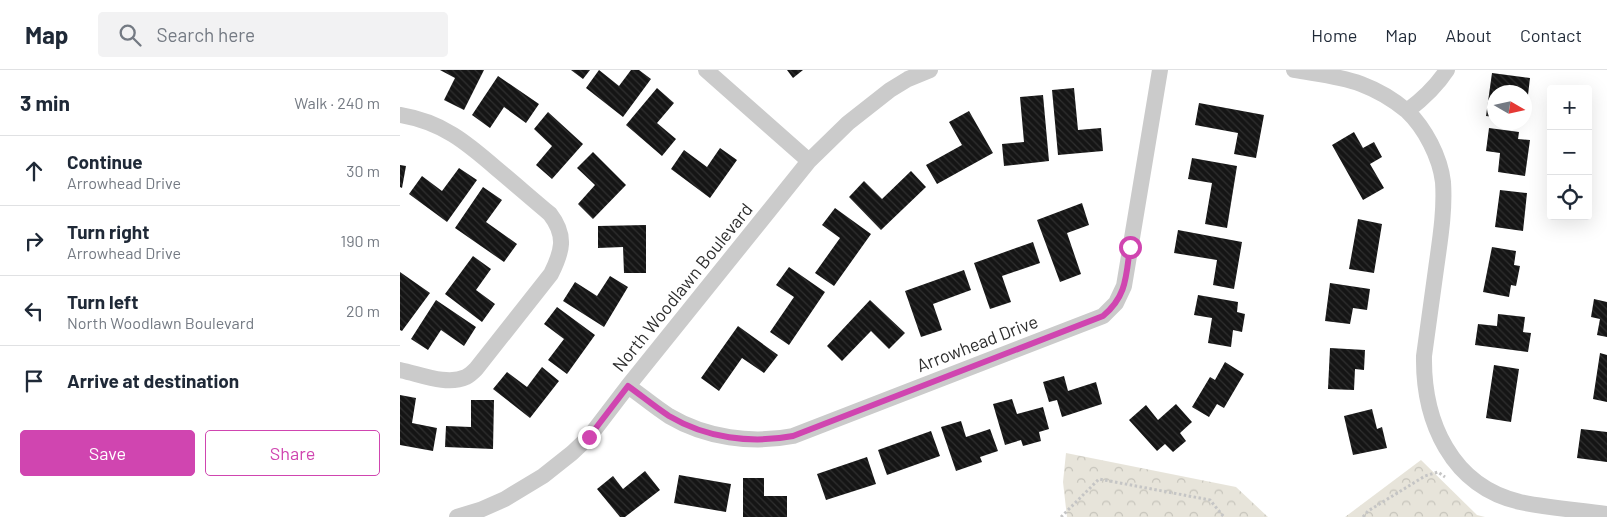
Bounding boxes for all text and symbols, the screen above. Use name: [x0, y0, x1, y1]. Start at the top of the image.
search box: [98, 12, 448, 57]
text: Map: [25, 20, 68, 49]
icon: search: [116, 21, 144, 49]
text: Search here: [156, 23, 255, 46]
text: Home: [1311, 24, 1357, 46]
text: Map: [1385, 24, 1417, 46]
text: About: [1445, 24, 1492, 46]
text: Contact: [1520, 24, 1582, 46]
north arrow: [1487, 85, 1532, 130]
map controls: [1547, 85, 1592, 220]
button: +: [1547, 85, 1592, 130]
text: 3 min: [20, 90, 70, 115]
text: Walk · 240 m: [294, 93, 380, 112]
button: −: [1547, 130, 1592, 175]
text: Continue: [67, 150, 143, 173]
icon: ahead: [20, 157, 48, 185]
text: 30 m: [346, 161, 380, 180]
text: Arrowhead Drive: [67, 173, 181, 192]
button: locate: [1547, 175, 1592, 220]
street label: North Woodlawn Boulevard: [607, 198, 757, 376]
text: Turn right: [67, 220, 149, 243]
icon: right: [20, 227, 48, 255]
text: 190 m: [341, 231, 380, 250]
route start: [1119, 236, 1142, 259]
text: Arrowhead Drive: [67, 243, 181, 262]
text: Turn left: [67, 290, 138, 313]
icon: left: [20, 297, 48, 325]
text: 20 m: [346, 301, 380, 320]
street label: Arrowhead Drive: [913, 310, 1041, 376]
text: North Woodlawn Boulevard: [67, 313, 254, 332]
icon: arrive: [20, 367, 48, 395]
text: Arrive at destination: [67, 369, 239, 392]
route end: [578, 426, 601, 449]
button: Save: [20, 430, 195, 476]
button: Share: [205, 430, 380, 476]

